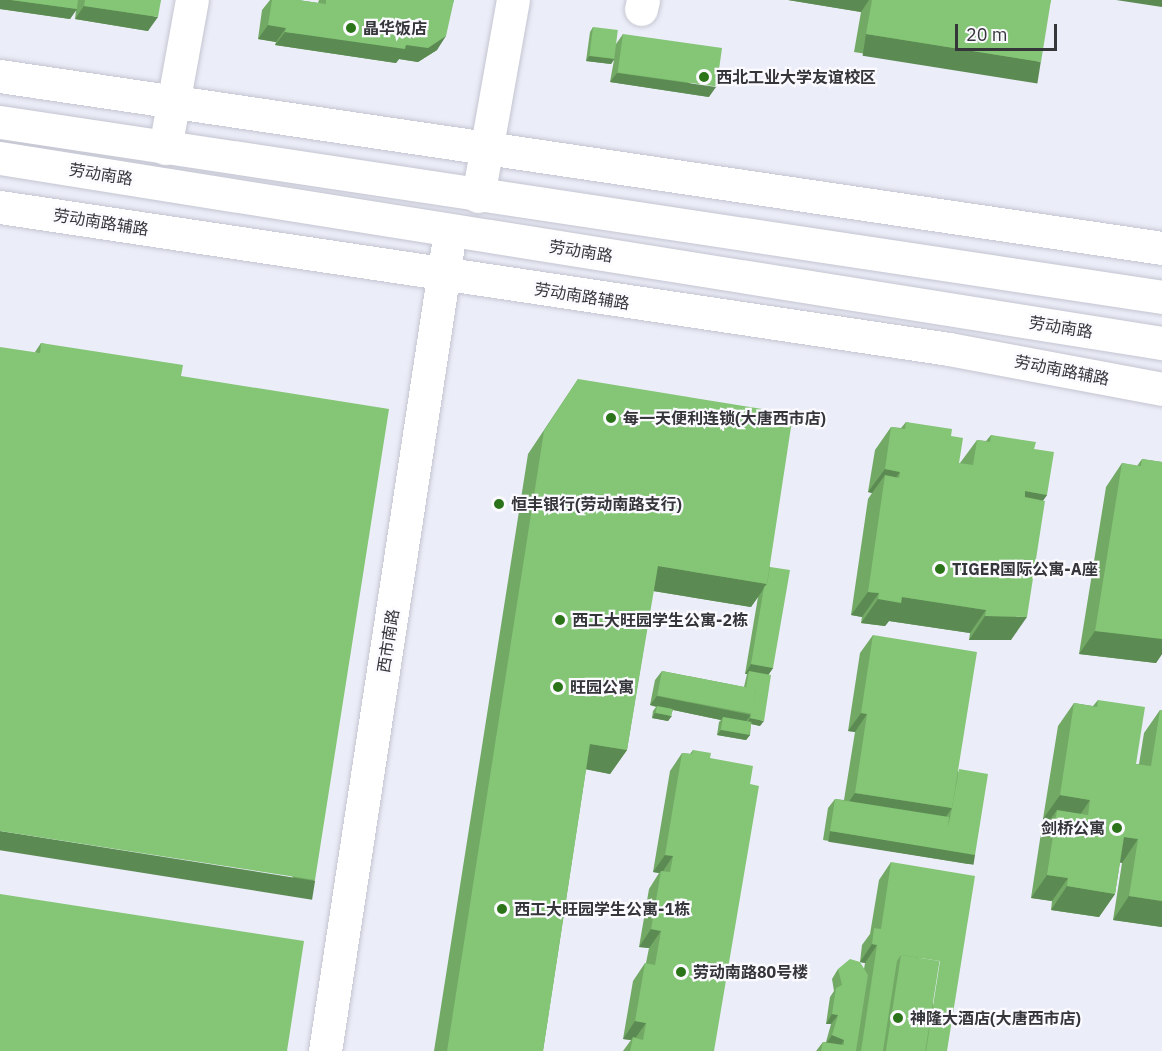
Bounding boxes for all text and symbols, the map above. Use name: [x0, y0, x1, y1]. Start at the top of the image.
scale bar: [958, 12, 1060, 50]
place label: 晶华饭店: [363, 18, 427, 38]
marker: 晶华饭店: [344, 21, 358, 35]
text: 20 m: [966, 23, 1008, 46]
place label: 西北工业大学友谊校区: [716, 67, 876, 87]
marker: 西北工业大学友谊校区: [697, 70, 711, 84]
street label: 劳动南路: [68, 160, 134, 188]
street label: 劳动南路辅路: [52, 205, 150, 239]
street label: 劳动南路: [548, 237, 614, 265]
street label: 劳动南路辅路: [533, 279, 631, 313]
street label: 劳动南路: [1028, 313, 1094, 341]
street label: 劳动南路辅路: [1013, 351, 1111, 389]
place label: 每一天便利连锁(大唐西市店): [623, 408, 826, 428]
marker: 每一天便利连锁(大唐西市店): [604, 411, 618, 425]
place label: 恒丰银行(劳动南路支行): [511, 494, 682, 514]
marker: 恒丰银行(劳动南路支行): [492, 497, 506, 511]
place label: TIGER国际公寓-A座: [952, 559, 1097, 579]
marker: TIGER国际公寓-A座: [933, 562, 947, 576]
street label: 西市南路: [374, 608, 402, 674]
place label: 西工大旺园学生公寓-2栋: [572, 610, 748, 630]
marker: 西工大旺园学生公寓-2栋: [553, 613, 567, 627]
place label: 旺园公寓: [570, 677, 634, 697]
marker: 旺园公寓: [551, 680, 565, 694]
place label: 剑桥公寓: [1041, 818, 1105, 838]
marker: 剑桥公寓: [1110, 821, 1124, 835]
place label: 西工大旺园学生公寓-1栋: [514, 899, 690, 919]
marker: 西工大旺园学生公寓-1栋: [495, 902, 509, 916]
place label: 劳动南路80号楼: [693, 962, 808, 982]
marker: 劳动南路80号楼: [674, 965, 688, 979]
place label: 神隆大酒店(大唐西市店): [910, 1008, 1081, 1028]
marker: 神隆大酒店(大唐西市店): [891, 1011, 905, 1025]

